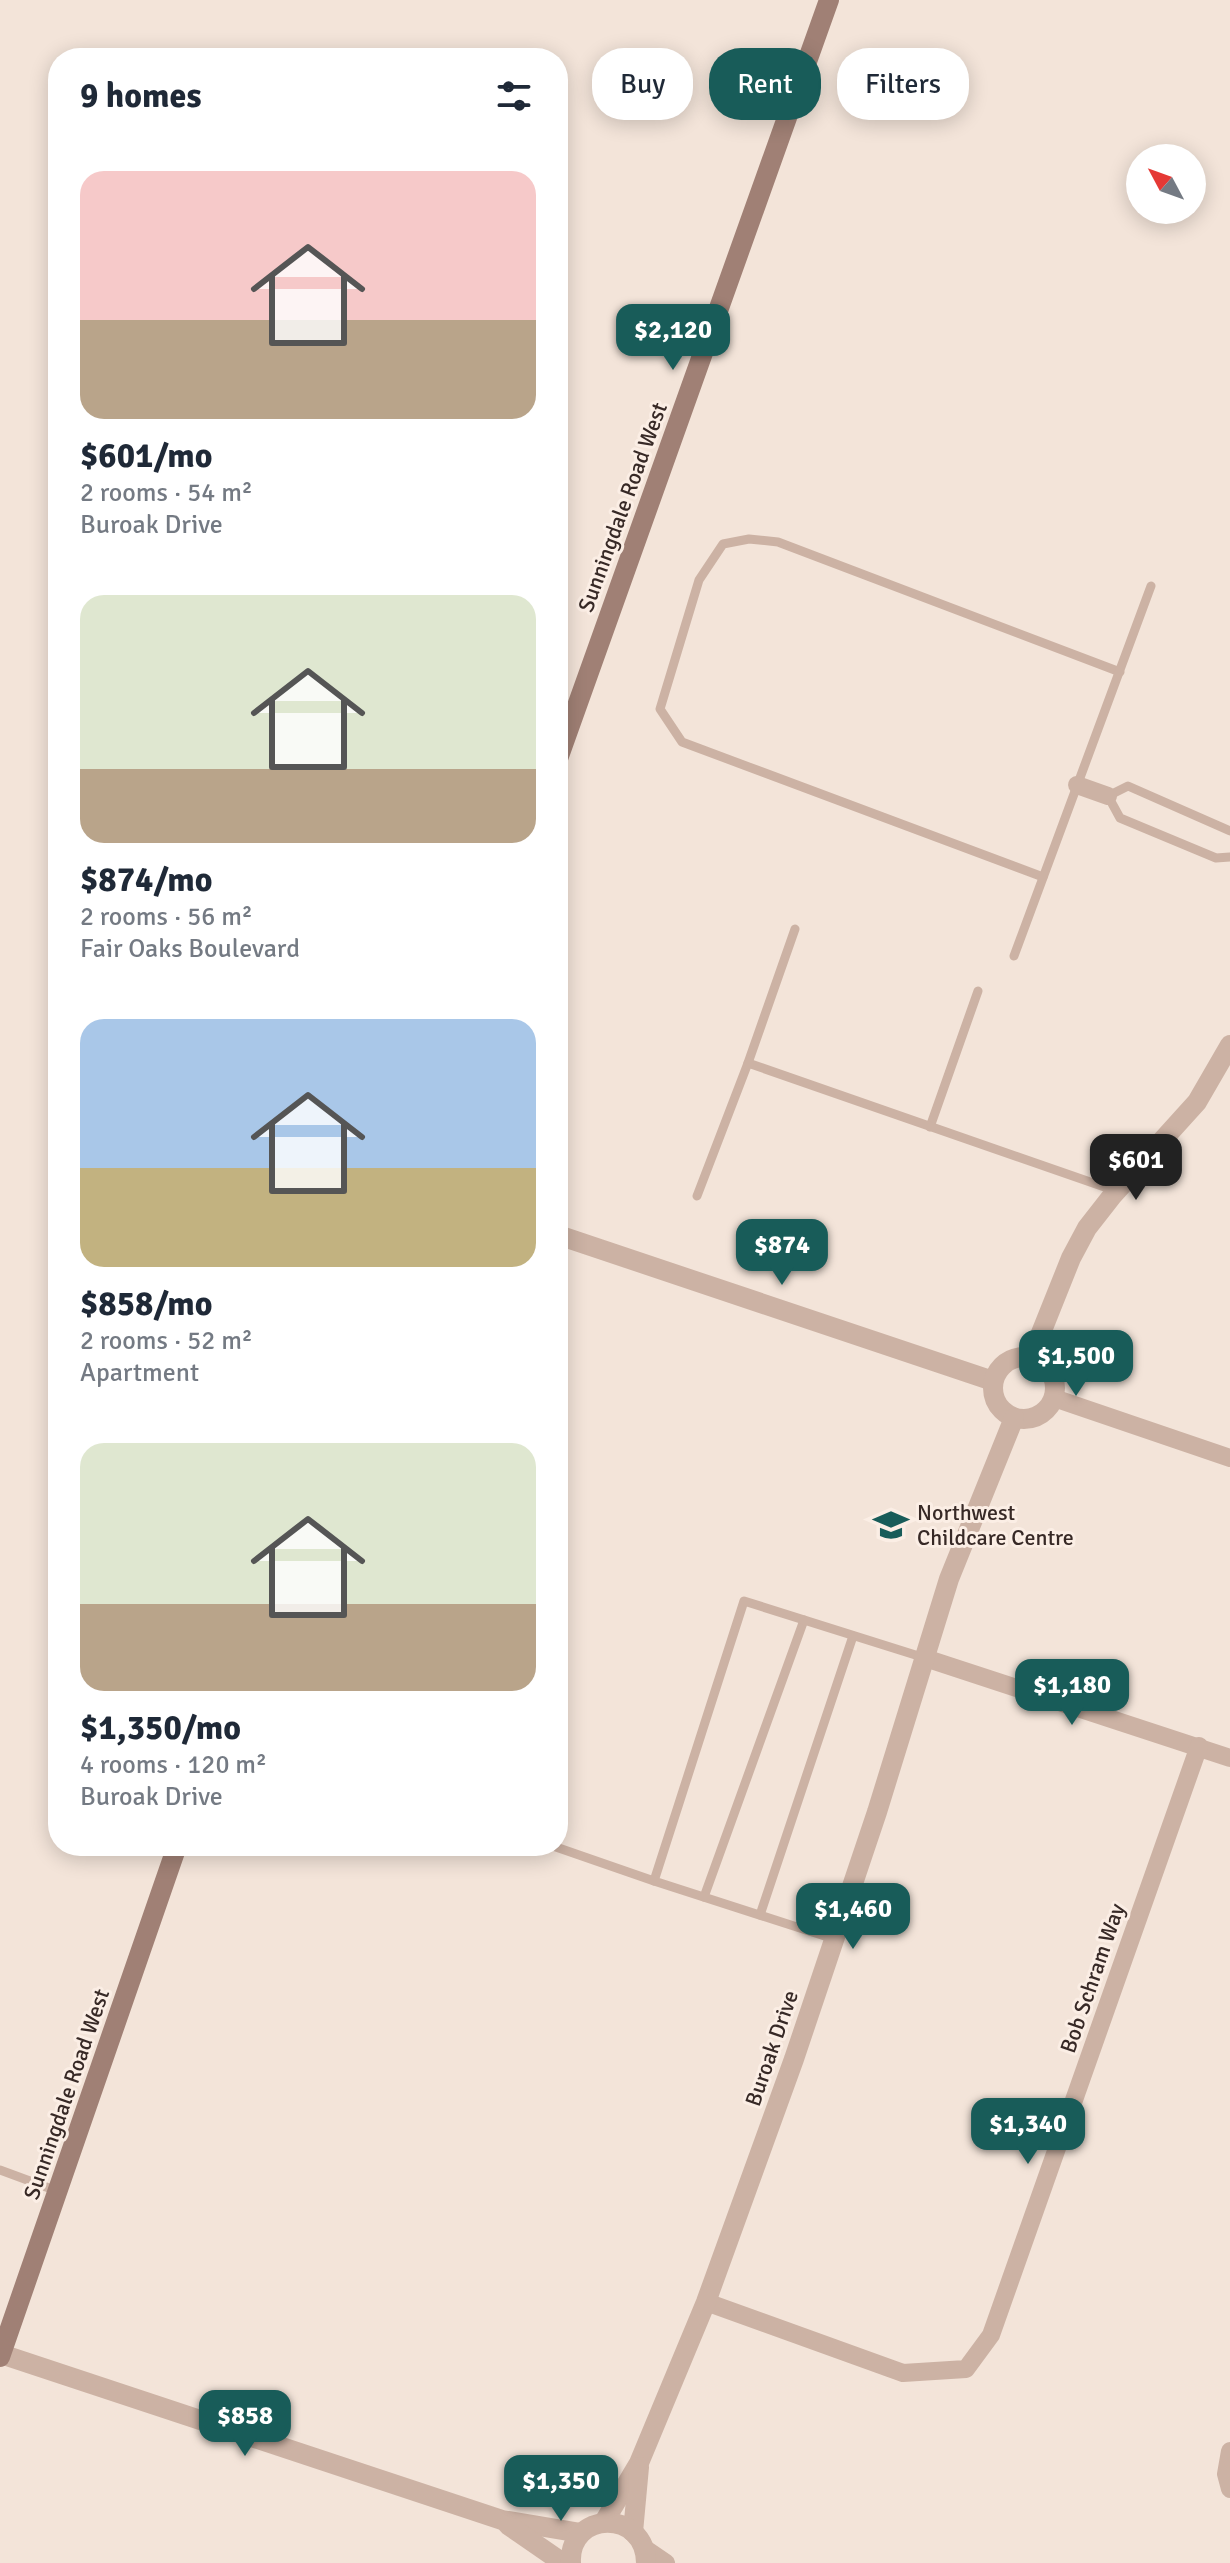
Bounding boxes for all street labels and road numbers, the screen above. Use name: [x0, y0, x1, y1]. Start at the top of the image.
street label: Sunningdale Road West: [572, 399, 673, 616]
street label: Bob Schram Way: [1054, 1899, 1131, 2056]
street label: Sunningdale Road West: [18, 1985, 115, 2203]
street label: Buroak Drive: [739, 1987, 804, 2110]

